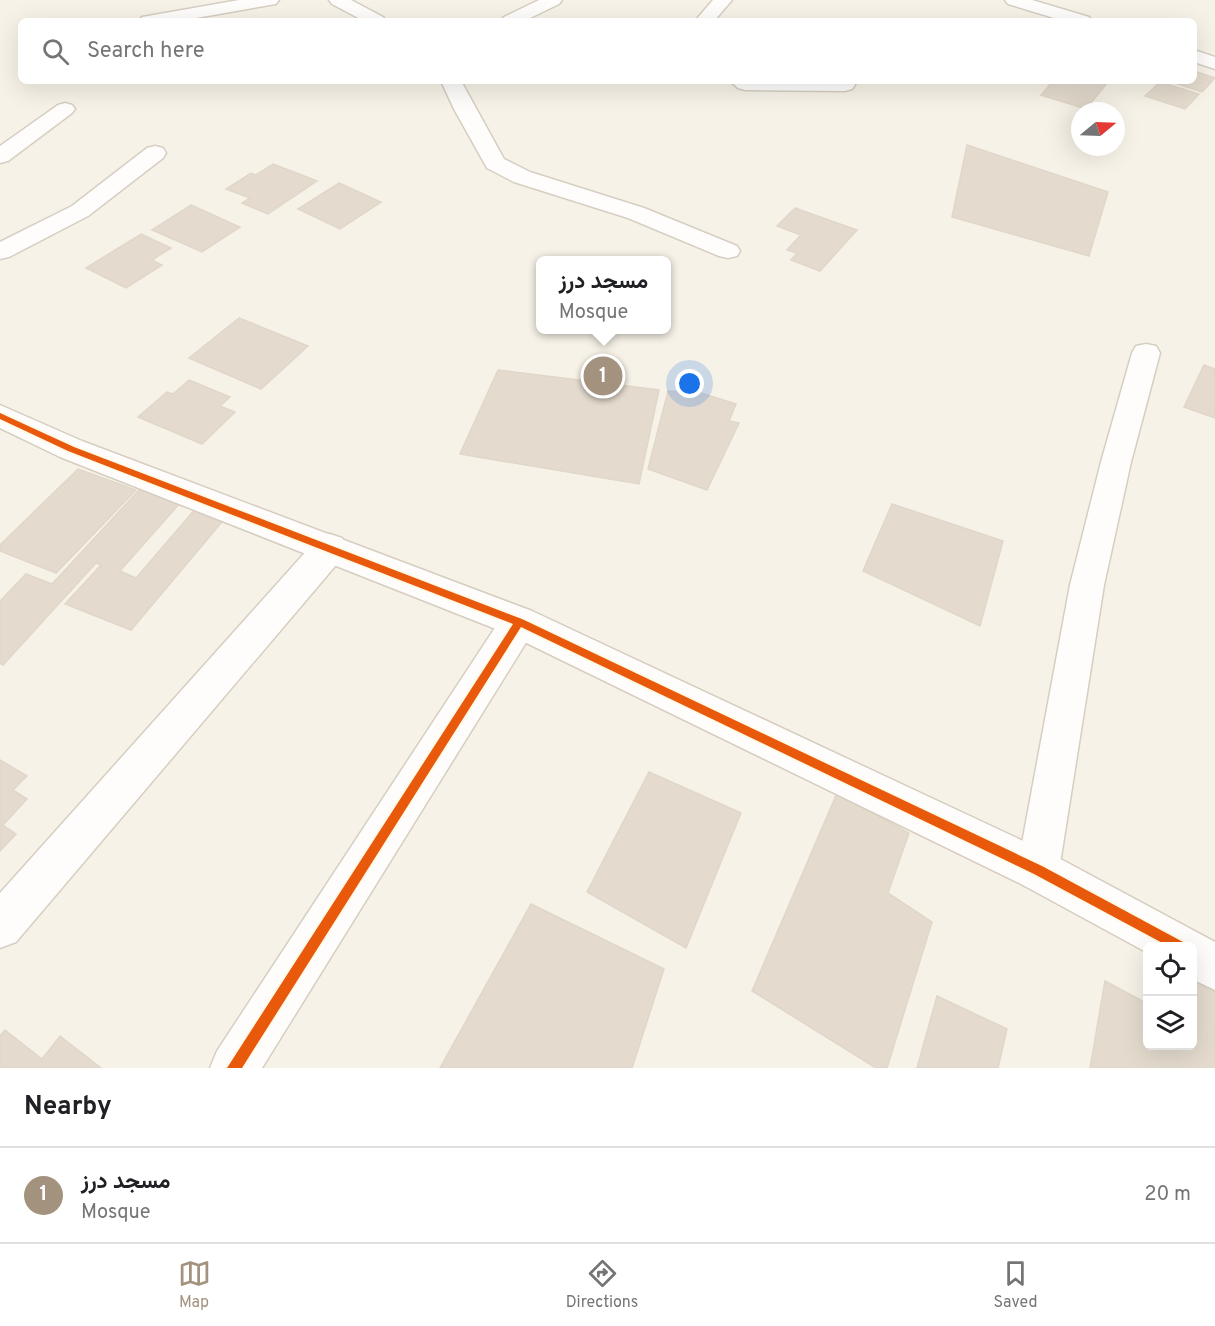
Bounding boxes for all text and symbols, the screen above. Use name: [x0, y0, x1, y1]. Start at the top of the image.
search box: [18, 18, 1197, 84]
icon: search: [39, 35, 72, 68]
text: Search here: [87, 38, 205, 65]
north arrow: [1071, 102, 1125, 156]
popup: [536, 256, 671, 334]
text: مسجد درز: [559, 269, 648, 296]
text: Mosque: [559, 300, 628, 326]
pin: 1: [584, 354, 622, 398]
your location: [675, 369, 704, 398]
map controls: [1143, 942, 1197, 1050]
button: locate: [1143, 942, 1197, 996]
button: layers: [1143, 996, 1197, 1050]
text: Nearby: [24, 1091, 112, 1124]
text: مسجد درز: [81, 1169, 171, 1196]
text: 1: [40, 1182, 48, 1208]
text: 20 m: [1144, 1182, 1191, 1208]
text: Mosque: [81, 1200, 150, 1226]
tab: Map: [178, 1257, 211, 1313]
tab: Directions: [566, 1257, 638, 1313]
tab: Saved: [993, 1257, 1037, 1313]

